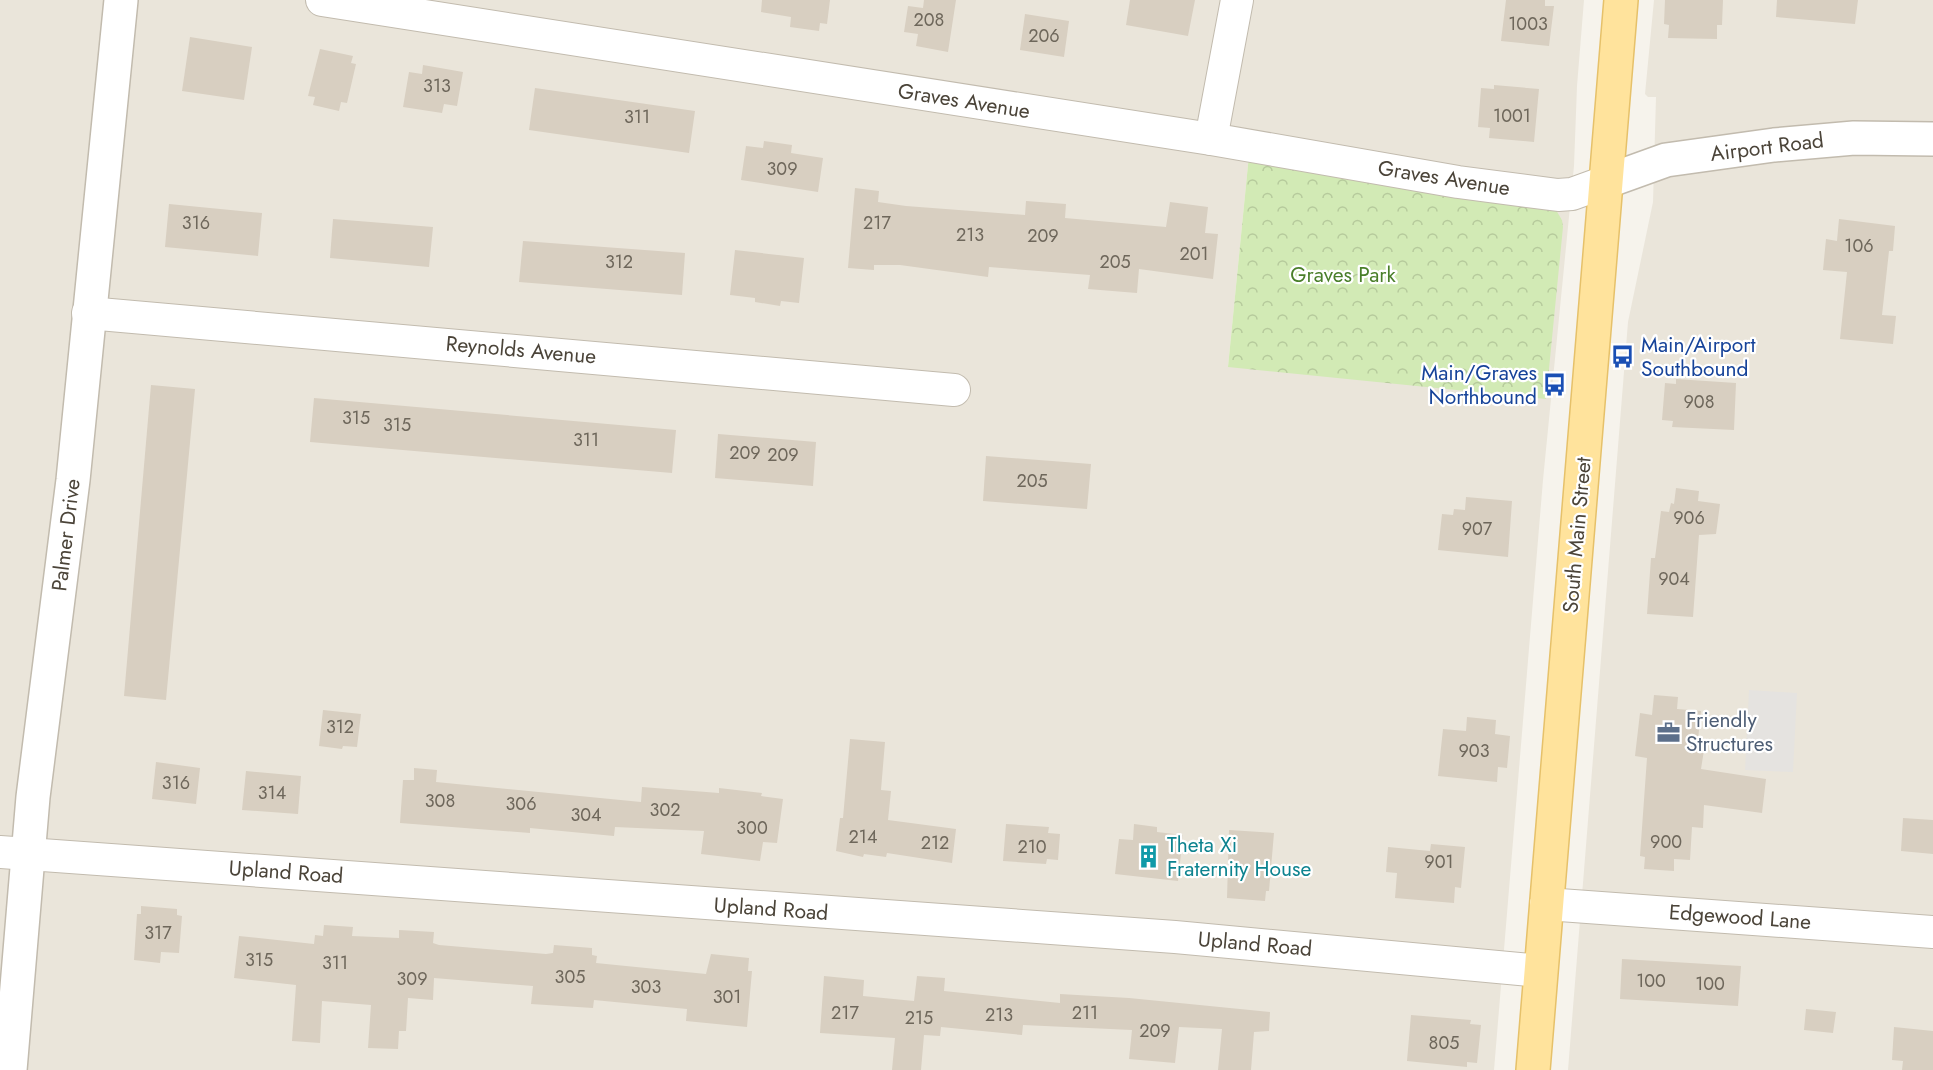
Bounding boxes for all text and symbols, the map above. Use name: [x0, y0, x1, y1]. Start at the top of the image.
house number: 208: [914, 7, 944, 33]
house number: 1003: [1508, 11, 1548, 37]
house number: 206: [1028, 23, 1060, 49]
house number: 313: [423, 73, 451, 99]
street label: Graves Avenue: [896, 76, 1032, 126]
house number: 1001: [1493, 103, 1531, 129]
house number: 311: [624, 104, 650, 130]
street label: Airport Road: [1709, 125, 1825, 169]
street label: Graves Avenue: [1376, 153, 1512, 203]
house number: 309: [767, 156, 798, 182]
house number: 316: [182, 210, 210, 236]
house number: 217: [863, 210, 891, 236]
house number: 213: [956, 222, 984, 248]
house number: 209: [1027, 223, 1059, 249]
house number: 106: [1844, 233, 1874, 259]
house number: 201: [1179, 241, 1209, 267]
house number: 312: [605, 249, 633, 275]
house number: 205: [1099, 249, 1131, 275]
park label: Graves Park: [1290, 260, 1396, 290]
street label: Reynolds Avenue: [444, 328, 598, 372]
place label: Main/Airport Southbound: [1641, 330, 1756, 384]
bus stop icon: Main/Airport Southbound: [1610, 344, 1636, 370]
place label: Main/Graves Northbound: [1421, 358, 1537, 412]
bus stop icon: Main/Graves Northbound: [1542, 372, 1568, 398]
house number: 908: [1684, 389, 1715, 415]
house number: 315: [342, 405, 370, 431]
house number: 315: [383, 412, 411, 438]
house number: 311: [573, 427, 599, 453]
house number: 209: [729, 440, 761, 466]
house number: 209: [767, 442, 799, 468]
street label: South Main Street: [1555, 456, 1599, 614]
house number: 205: [1016, 468, 1048, 494]
street label: Palmer Drive: [44, 477, 88, 593]
house number: 906: [1673, 505, 1705, 531]
house number: 907: [1462, 516, 1493, 542]
house number: 904: [1658, 566, 1690, 592]
place label: Friendly Structures: [1686, 705, 1773, 759]
house number: 312: [326, 714, 354, 740]
office icon: Friendly Structures: [1655, 719, 1681, 745]
house number: 903: [1459, 738, 1490, 764]
house number: 316: [162, 770, 190, 796]
house number: 314: [258, 780, 286, 806]
house number: 308: [425, 788, 455, 814]
house number: 306: [506, 791, 537, 817]
house number: 302: [650, 797, 680, 823]
house number: 304: [570, 802, 602, 828]
house number: 300: [736, 815, 768, 841]
house number: 214: [849, 824, 877, 850]
house number: 900: [1650, 829, 1682, 855]
house number: 212: [921, 830, 949, 856]
place label: Theta Xi Fraternity House: [1167, 830, 1311, 884]
house number: 210: [1017, 834, 1047, 860]
building icon: Theta Xi Fraternity House: [1136, 844, 1162, 870]
house number: 901: [1424, 849, 1454, 875]
street label: Upland Road: [228, 853, 344, 891]
street label: Upland Road: [713, 890, 829, 928]
street label: Edgewood Lane: [1668, 897, 1812, 937]
house number: 317: [144, 920, 172, 946]
street label: Upland Road: [1197, 924, 1313, 964]
house number: 315: [245, 947, 273, 973]
house number: 311: [322, 950, 348, 976]
house number: 305: [555, 964, 585, 990]
house number: 309: [397, 966, 428, 992]
house number: 100: [1636, 968, 1666, 994]
house number: 100: [1695, 971, 1725, 997]
house number: 303: [631, 974, 661, 1000]
house number: 301: [713, 984, 741, 1010]
house number: 217: [831, 1000, 859, 1026]
house number: 211: [1072, 1000, 1098, 1026]
house number: 213: [985, 1002, 1013, 1028]
house number: 215: [905, 1005, 933, 1031]
house number: 209: [1139, 1018, 1171, 1044]
house number: 805: [1429, 1030, 1459, 1056]

